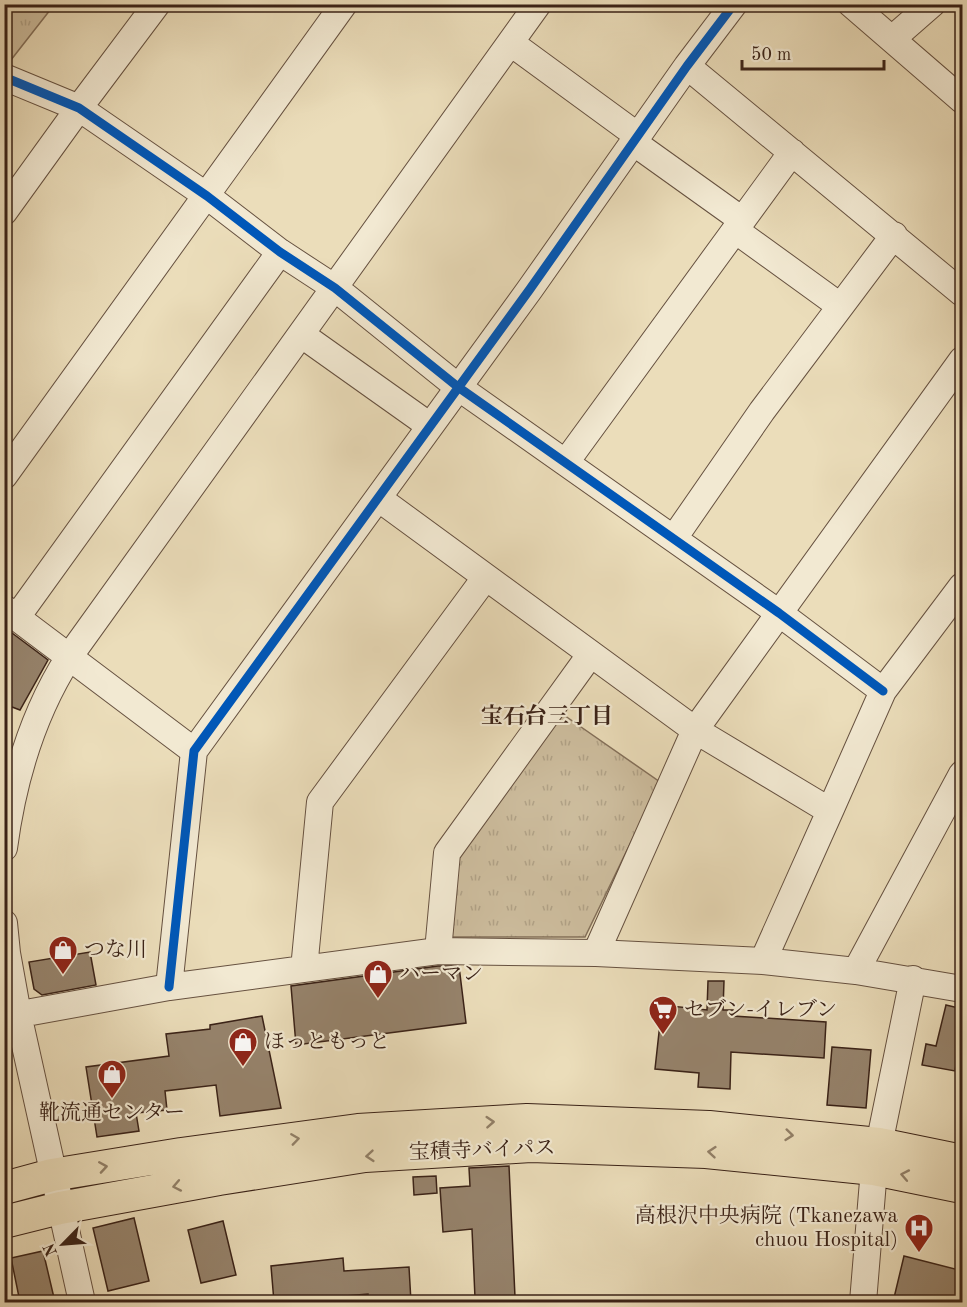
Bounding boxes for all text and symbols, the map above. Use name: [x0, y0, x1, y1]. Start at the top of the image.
scale bar: [742, 33, 884, 71]
text: 50 m: [751, 46, 791, 64]
district label: 宝石台三丁目: [481, 704, 613, 728]
shop icon: つな川: [47, 934, 79, 976]
place label: つな川: [84, 939, 147, 961]
shop icon: ハーマン: [362, 958, 394, 1000]
place label: ハーマン: [399, 964, 483, 985]
supermarket icon: セブン-イレブン: [647, 994, 679, 1036]
place label: セブン-イレブン: [684, 998, 837, 1021]
shop icon: ほっともっと: [227, 1026, 259, 1068]
place label: ほっともっと: [264, 1031, 390, 1053]
shop icon: 靴流通センター: [96, 1058, 128, 1100]
place label: 靴流通センター: [39, 1101, 185, 1124]
one-way arrow: [485, 1116, 494, 1129]
one-way arrow: [784, 1128, 794, 1141]
one-way arrow: [291, 1133, 300, 1145]
street label: 宝積寺バイパス: [408, 1136, 556, 1164]
one-way arrow: [707, 1146, 716, 1159]
one-way arrow: [366, 1149, 375, 1162]
one-way arrow: [98, 1161, 107, 1173]
one-way arrow: [900, 1169, 910, 1182]
one-way arrow: [173, 1180, 182, 1192]
place label: 高根沢中央病院 (Tkanezawa chuou Hospital): [635, 1204, 898, 1251]
hospital icon: 高根沢中央病院 (Tkanezawa chuou Hospital): [903, 1212, 935, 1254]
north arrow: [33, 1214, 93, 1274]
text: N: [41, 1240, 61, 1258]

